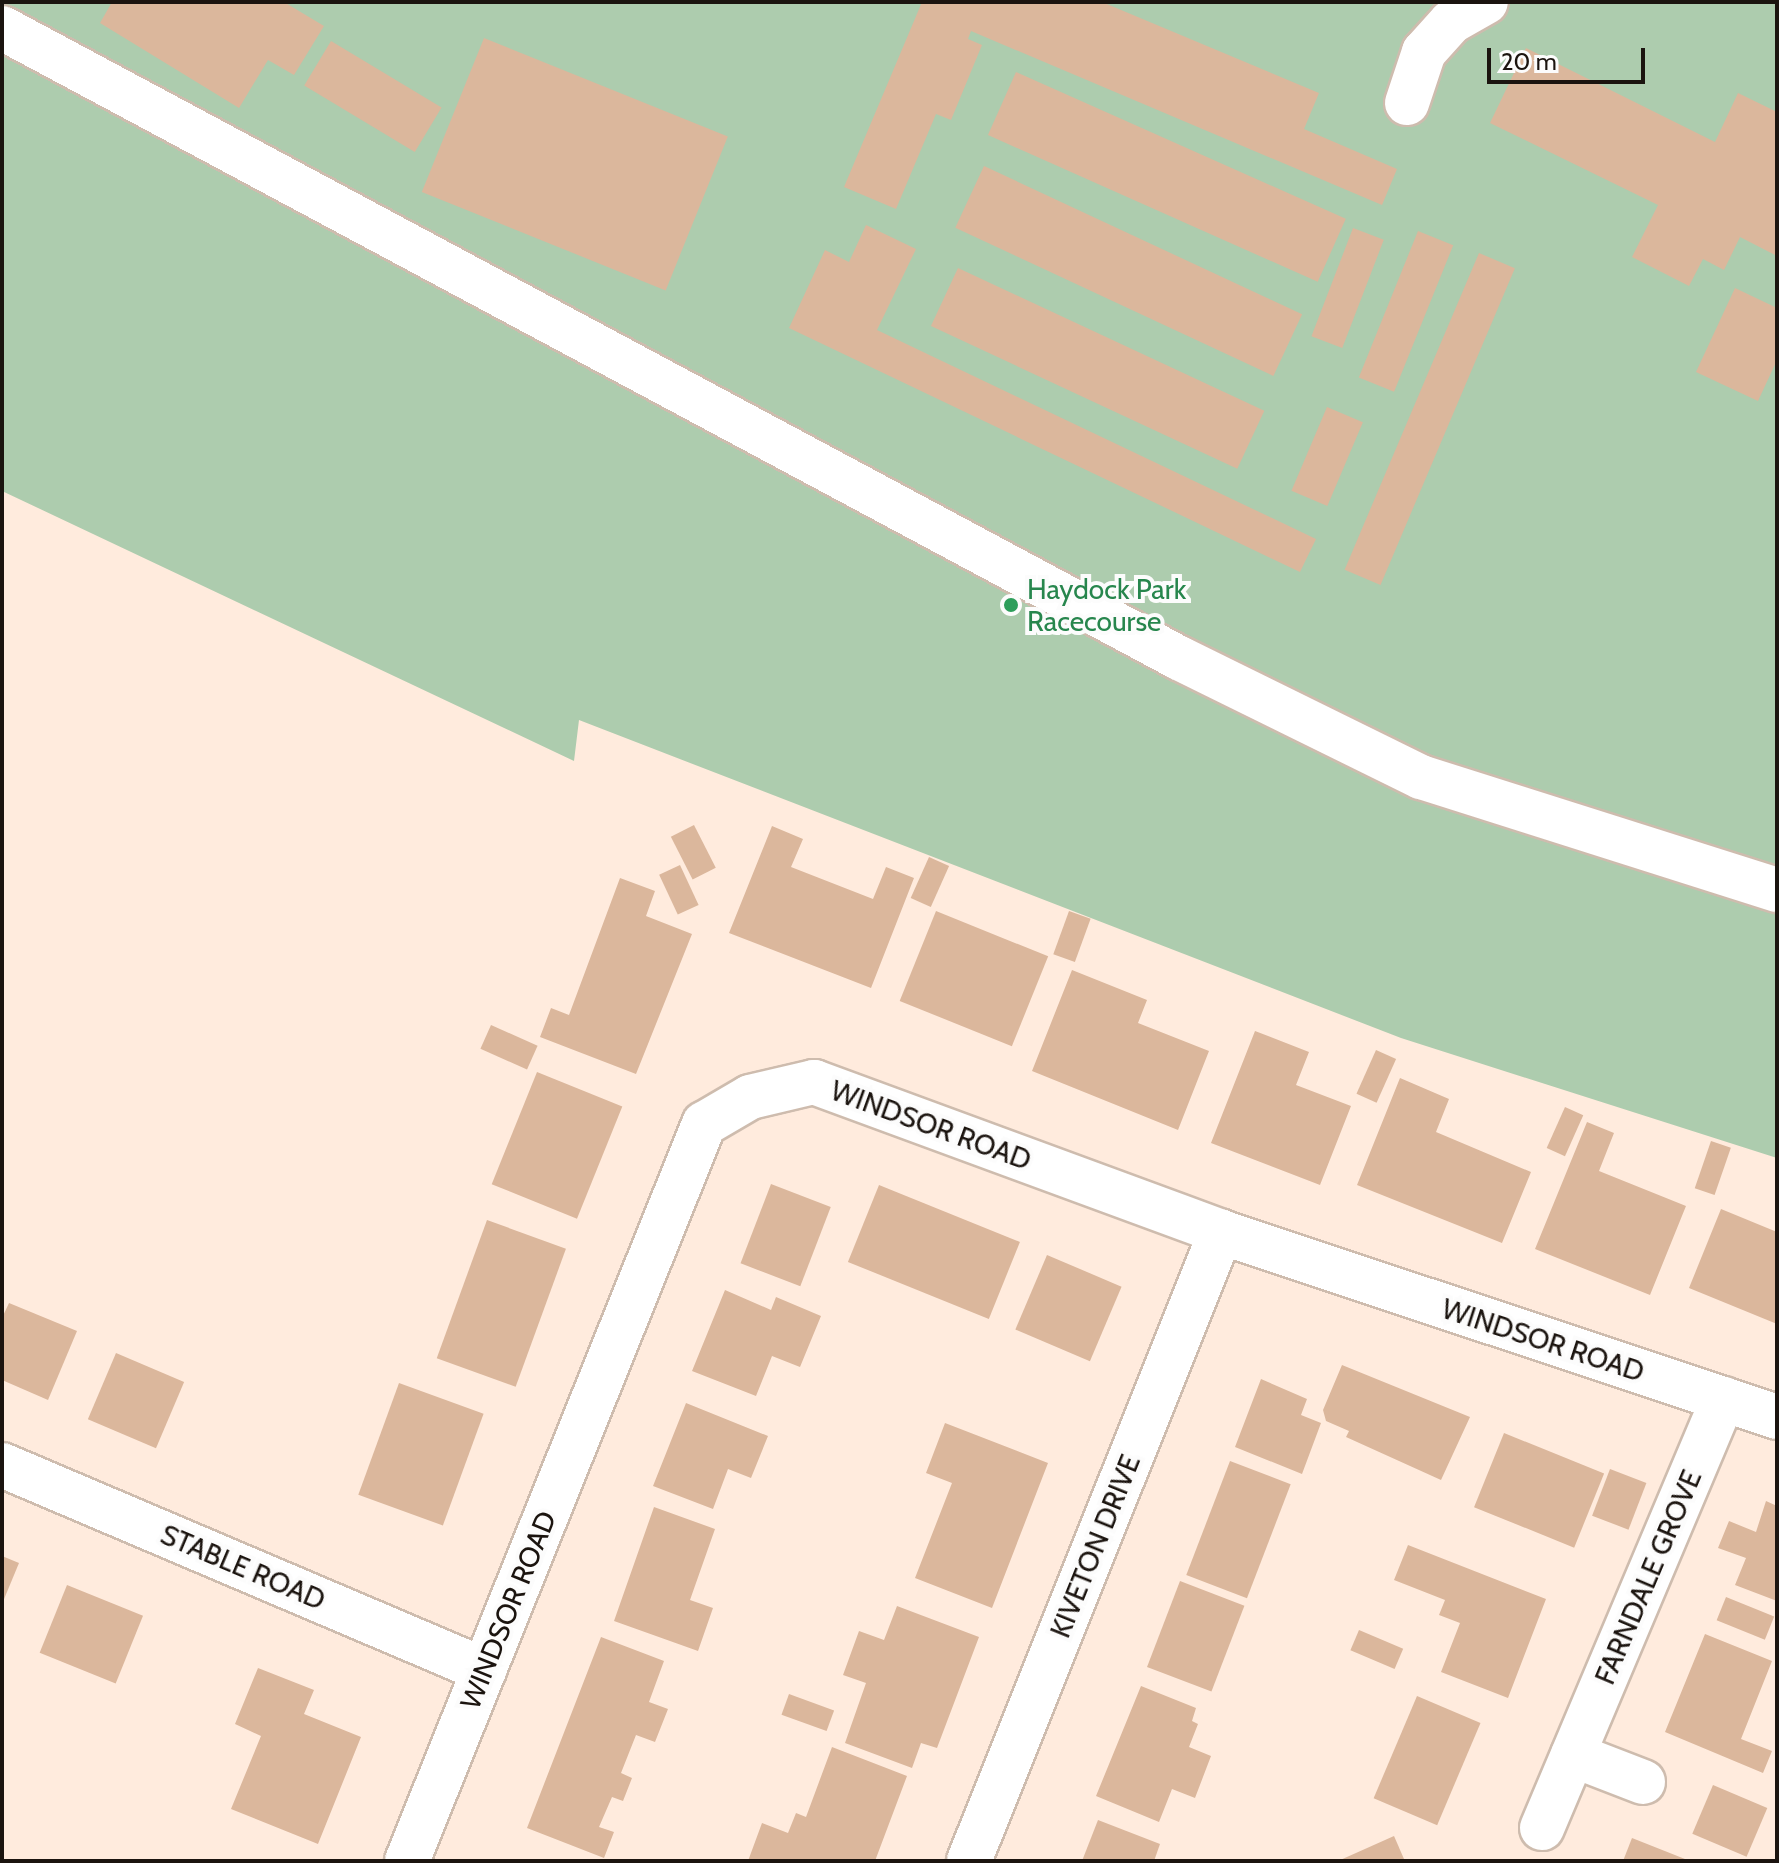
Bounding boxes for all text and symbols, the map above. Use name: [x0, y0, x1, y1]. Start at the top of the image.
scale bar: [1491, 32, 1649, 82]
text: 20 m: [1501, 47, 1557, 76]
place label: Haydock Park Racecourse: [1027, 572, 1186, 638]
marker: Haydock Park Racecourse: [1002, 596, 1020, 614]
street label: WINDSOR ROAD: [826, 1073, 1036, 1177]
street label: WINDSOR ROAD: [1438, 1291, 1648, 1389]
street label: KIVETON DRIVE: [1043, 1450, 1147, 1642]
street label: FARNDALE GROVE: [1588, 1465, 1708, 1689]
street label: WINDSOR ROAD: [453, 1506, 563, 1714]
street label: STABLE ROAD: [156, 1517, 330, 1617]

